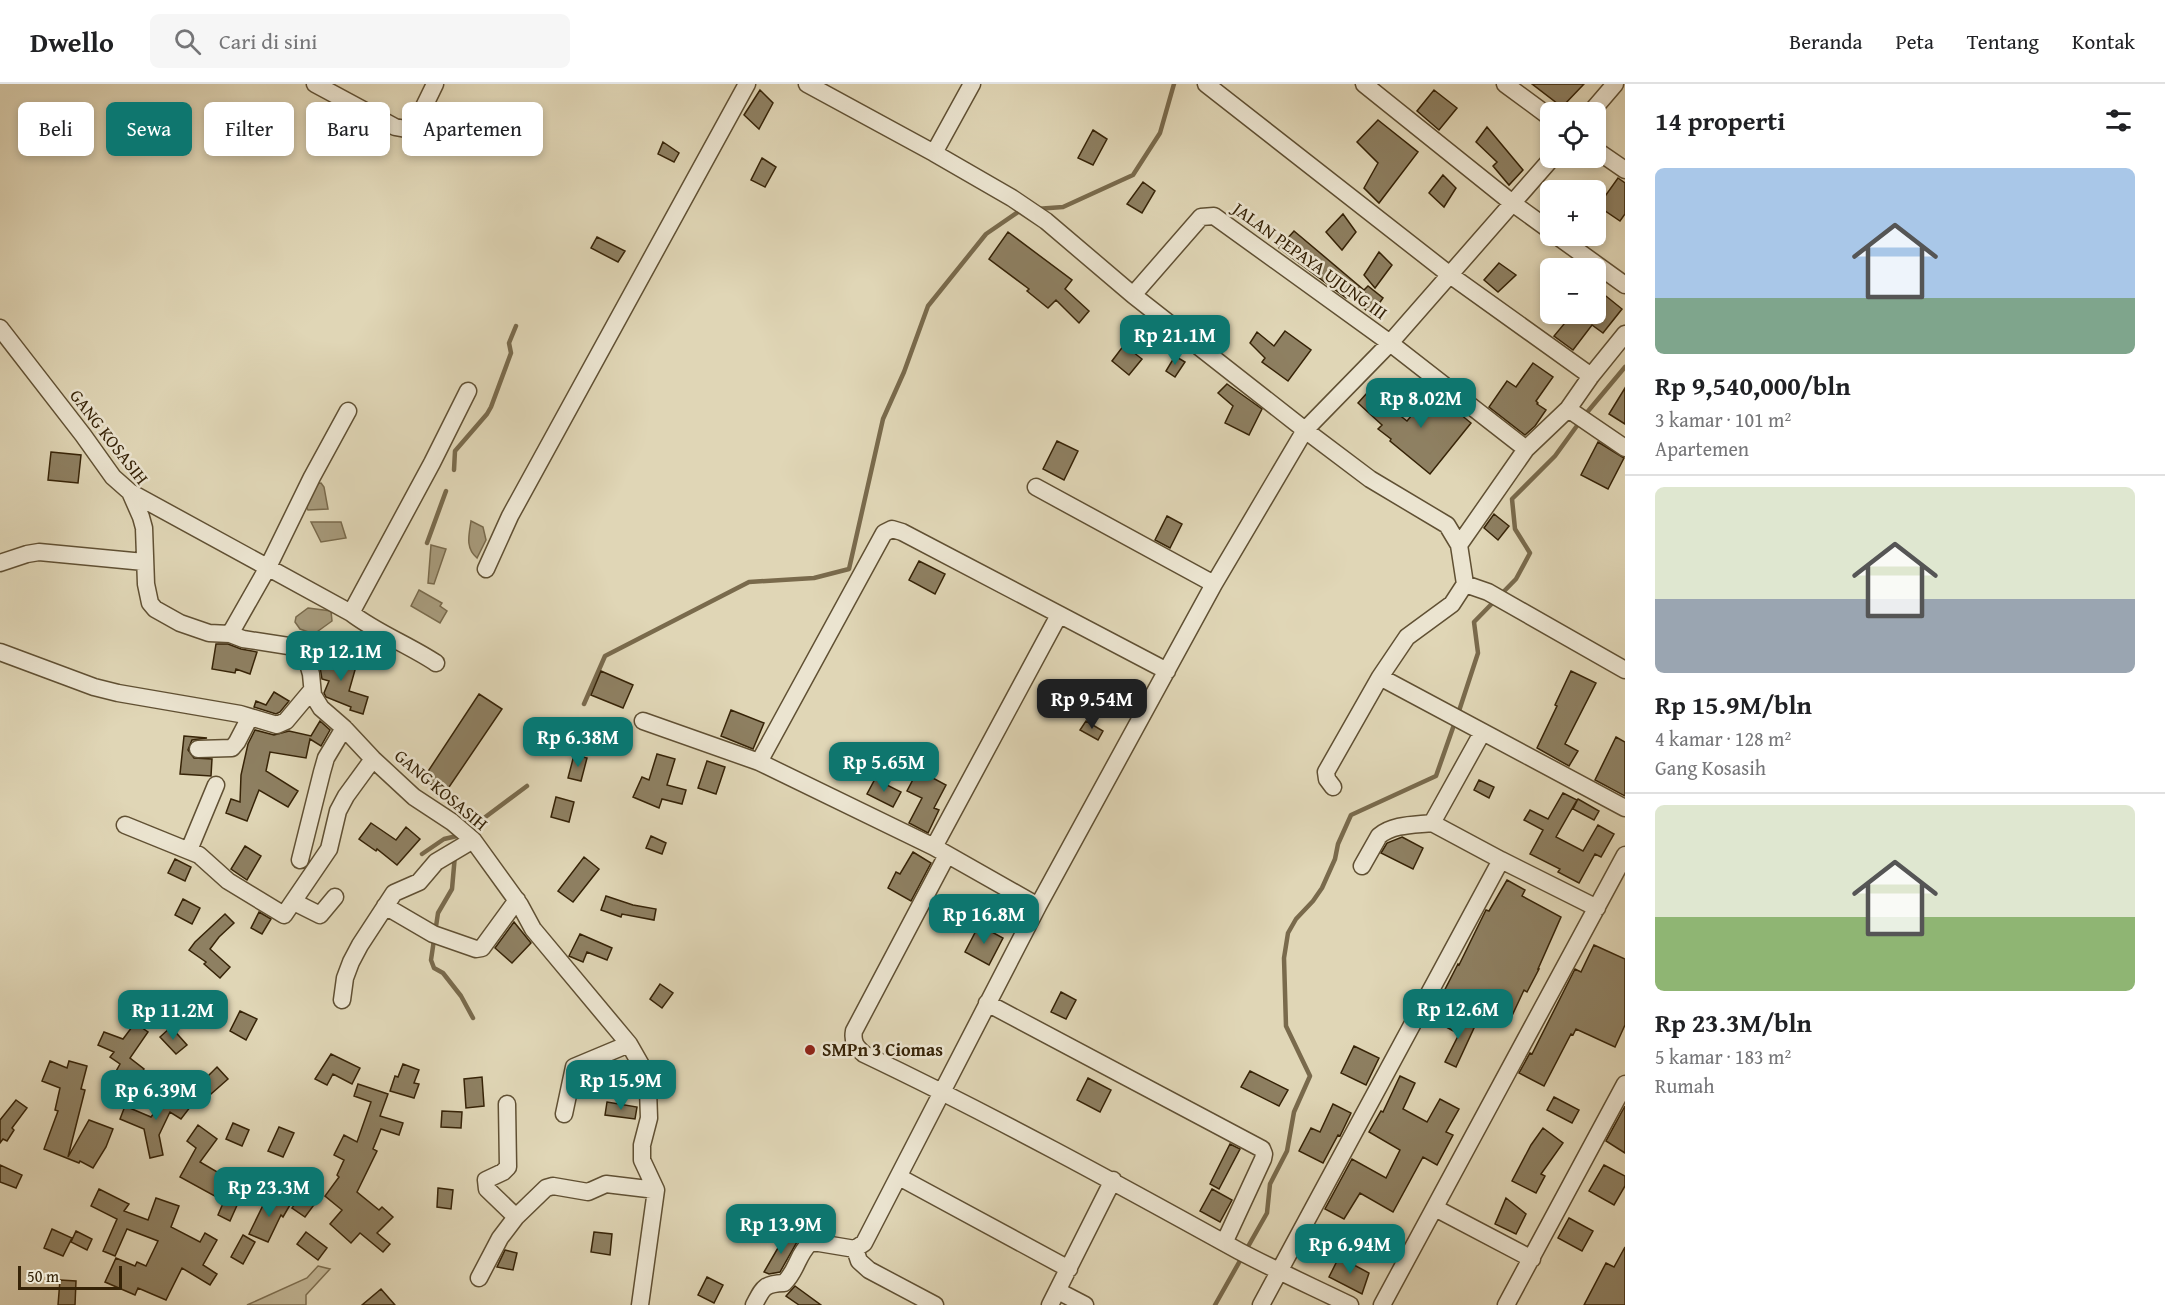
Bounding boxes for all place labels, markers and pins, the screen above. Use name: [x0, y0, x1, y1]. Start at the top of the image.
pin: Rp 21.1M: [1113, 315, 1237, 366]
pin: Rp 8.02M: [1359, 378, 1483, 429]
pin: Rp 12.1M: [279, 631, 403, 682]
pin: Rp 9.54M: [1030, 679, 1154, 730]
pin: Rp 6.38M: [516, 717, 640, 768]
pin: Rp 5.65M: [822, 742, 946, 793]
pin: Rp 16.8M: [922, 894, 1046, 945]
pin: Rp 12.6M: [1396, 989, 1520, 1040]
pin: Rp 11.2M: [111, 990, 235, 1041]
place label: SMPn 3 Ciomas: [822, 1036, 943, 1063]
marker: SMPn 3 Ciomas: [803, 1043, 817, 1057]
pin: Rp 15.9M: [559, 1060, 683, 1111]
pin: Rp 6.39M: [94, 1070, 218, 1121]
pin: Rp 23.3M: [207, 1167, 331, 1218]
pin: Rp 13.9M: [719, 1204, 843, 1255]
pin: Rp 6.94M: [1288, 1224, 1412, 1275]

